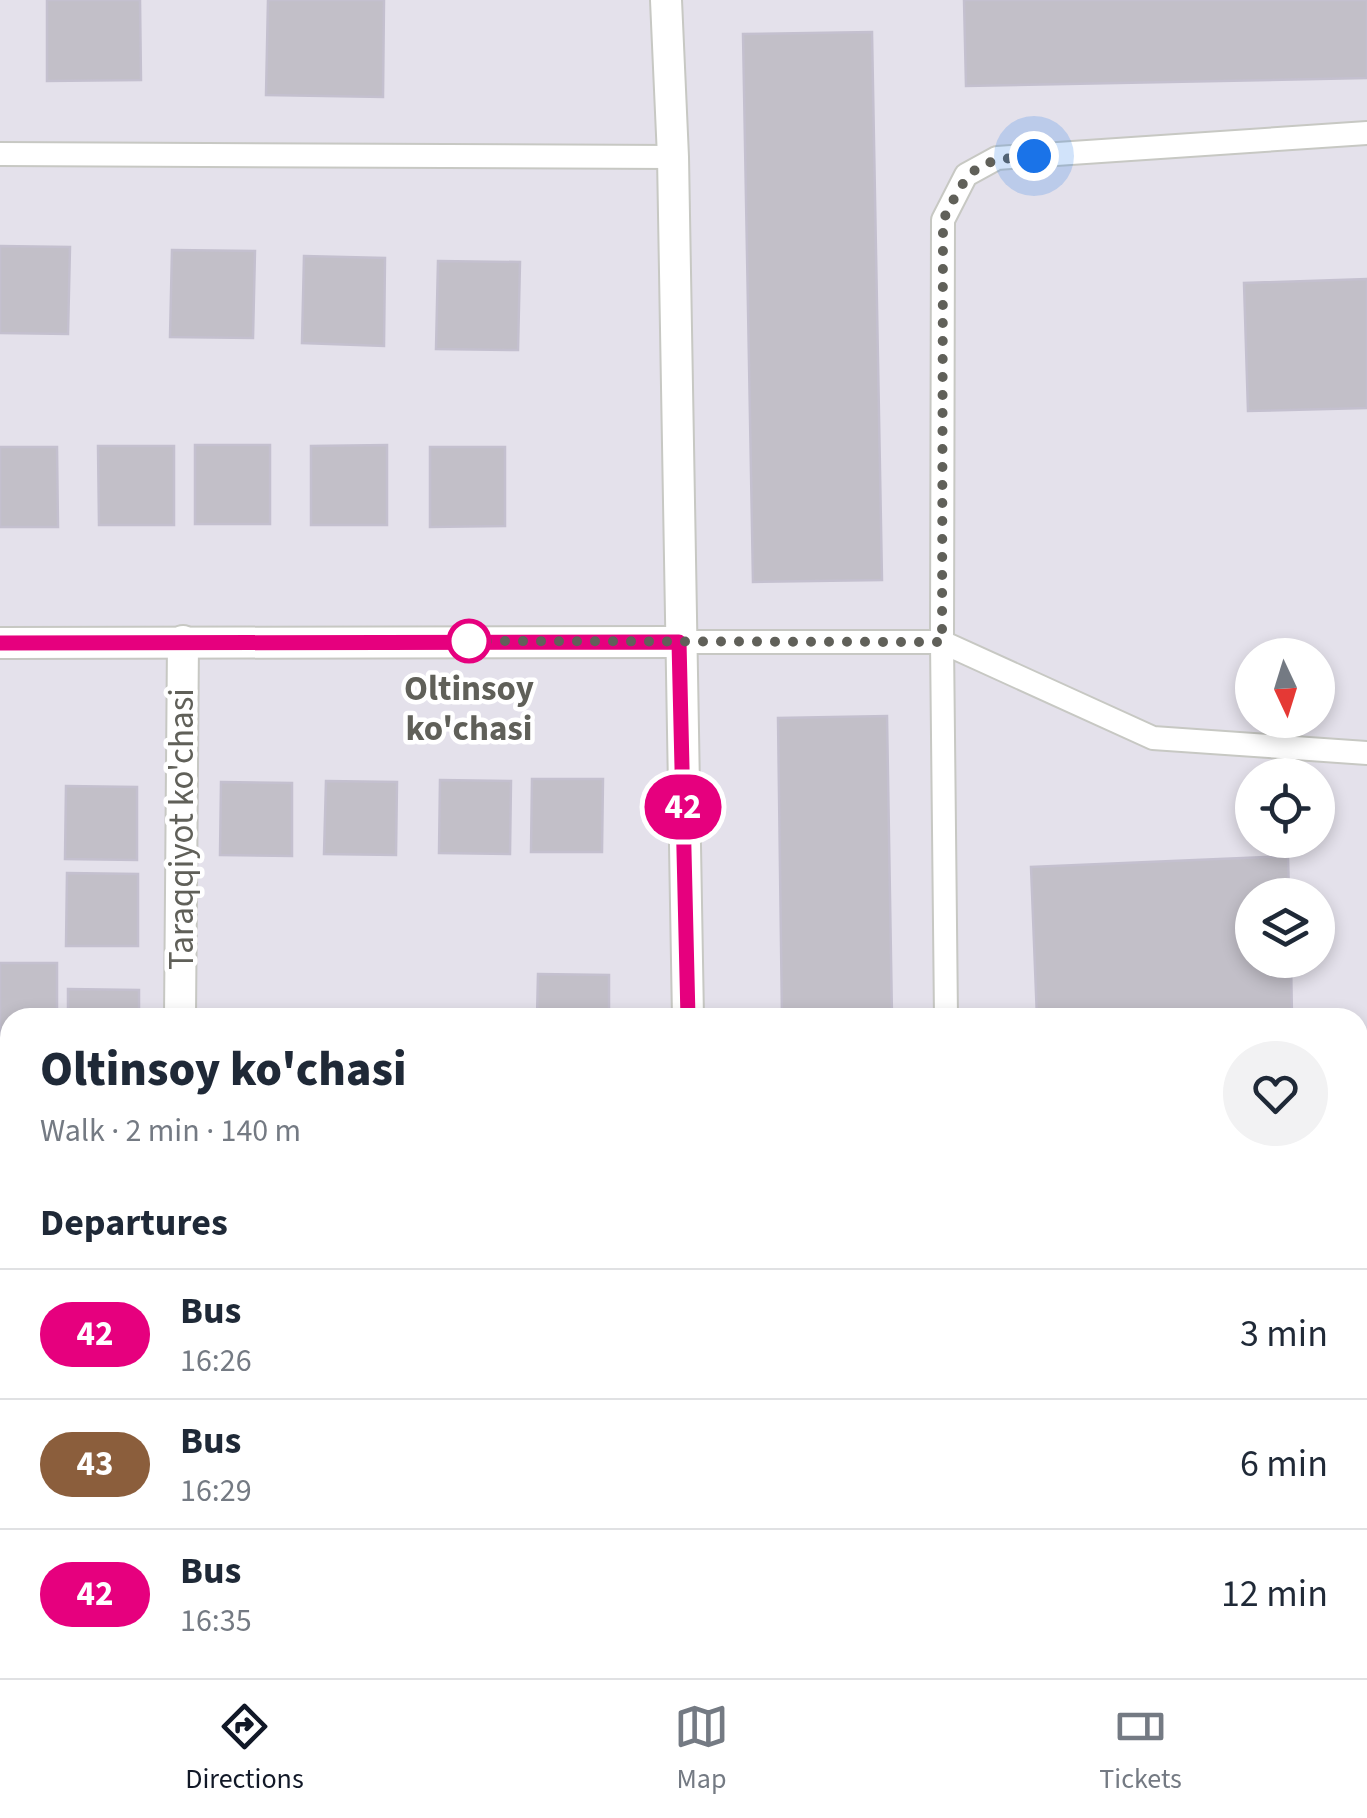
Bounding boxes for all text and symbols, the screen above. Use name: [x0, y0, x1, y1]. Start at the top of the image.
your location: [1009, 131, 1059, 181]
marker: Oltinsoy ko'chasi: [448, 620, 490, 662]
north arrow: [1235, 638, 1335, 738]
map controls: [1235, 638, 1335, 978]
place label: Oltinsoy ko'chasi: [404, 664, 534, 754]
street label: Taraqqiyot ko'chasi: [157, 688, 207, 970]
button: locate: [1235, 758, 1335, 858]
line badge: 42: [638, 774, 728, 840]
text: 42: [665, 782, 701, 832]
button: layers: [1235, 878, 1335, 978]
text: Oltinsoy ko'chasi: [40, 1036, 407, 1104]
button: heart: [1223, 1041, 1328, 1146]
text: Walk · 2 min · 140 m: [40, 1108, 301, 1154]
text: Departures: [40, 1196, 228, 1250]
text: Bus: [180, 1284, 241, 1338]
text: 3 min: [1240, 1307, 1328, 1361]
text: 42: [77, 1309, 113, 1359]
text: 16:26: [180, 1338, 252, 1384]
text: Bus: [180, 1414, 241, 1468]
text: 6 min: [1240, 1437, 1328, 1491]
text: 43: [77, 1439, 113, 1489]
text: 16:29: [180, 1468, 252, 1514]
text: Bus: [180, 1544, 241, 1598]
text: 12 min: [1221, 1567, 1328, 1621]
text: 42: [77, 1569, 113, 1619]
text: 16:35: [180, 1598, 252, 1644]
tab: Directions: [185, 1699, 304, 1799]
tab: Map: [674, 1699, 729, 1799]
tab: Tickets: [1099, 1699, 1182, 1799]

